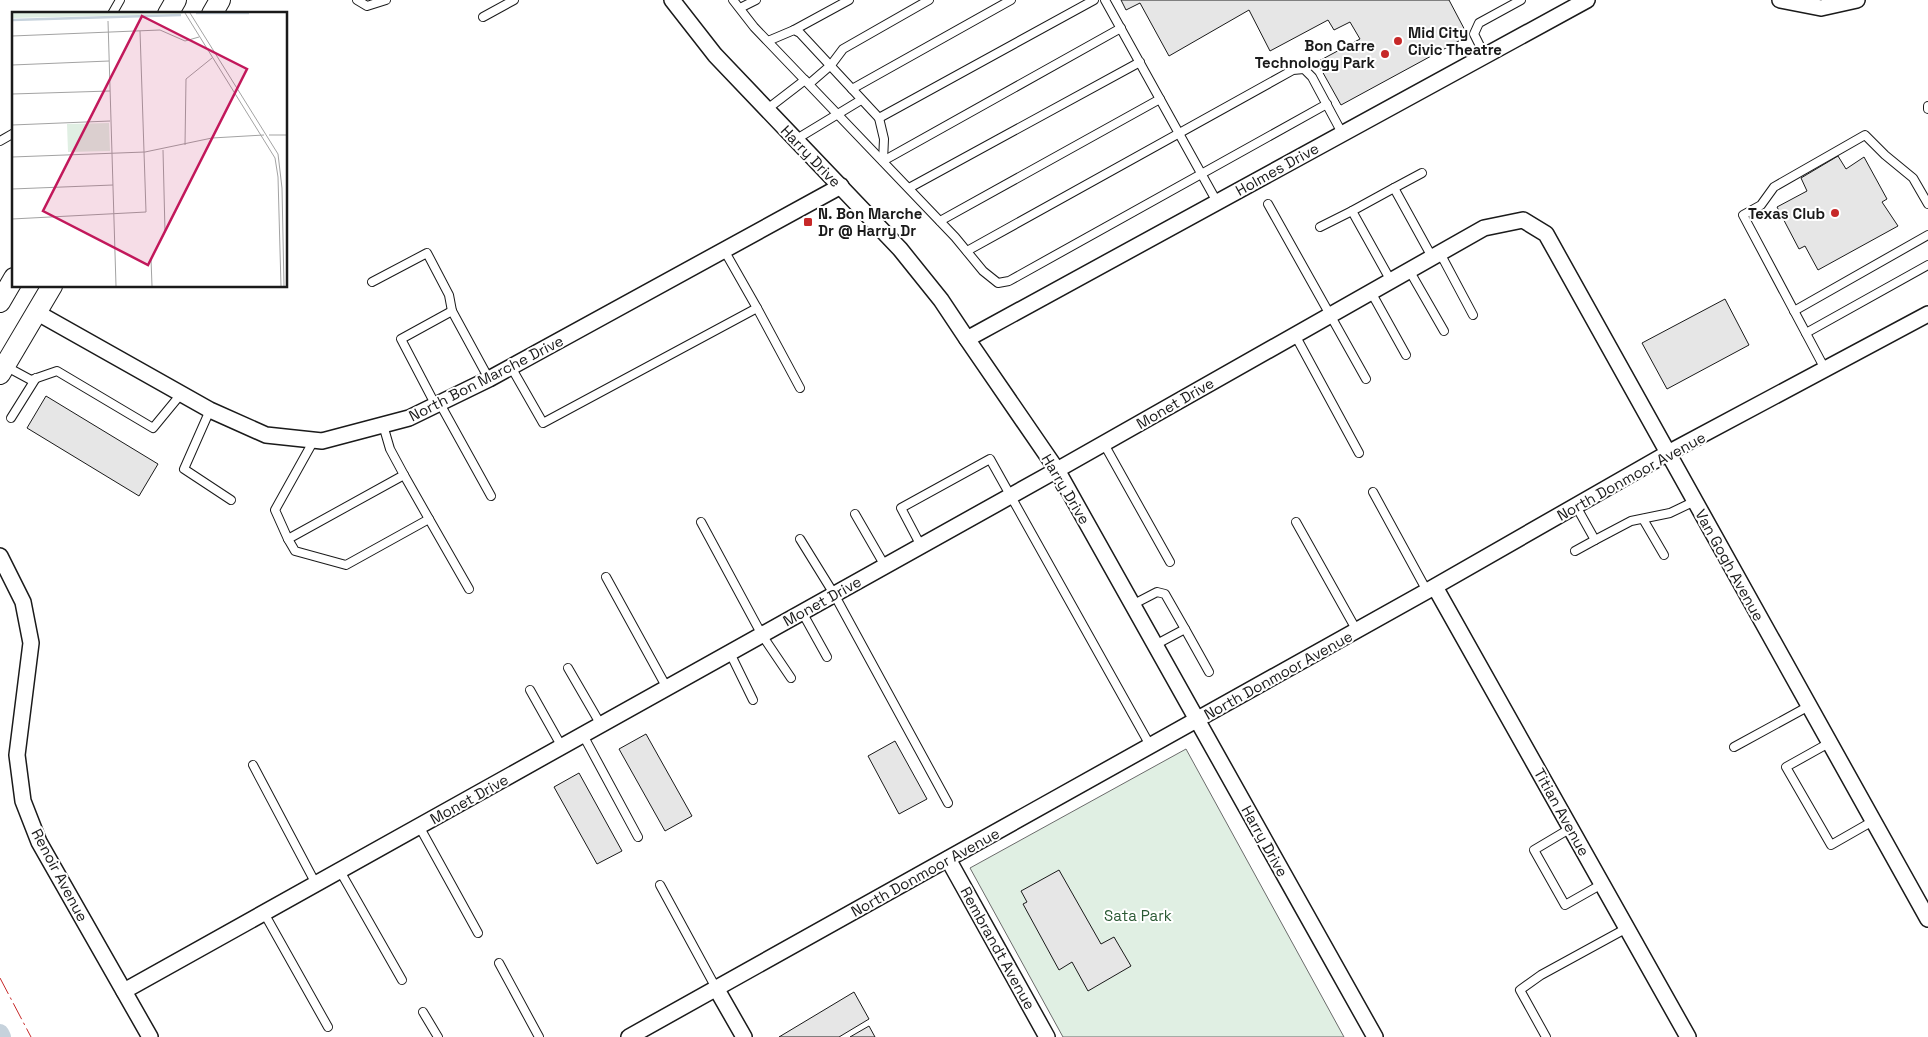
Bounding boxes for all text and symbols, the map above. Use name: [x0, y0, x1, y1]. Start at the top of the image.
inset map: [12, 12, 288, 288]
place label: Mid City Civic Theatre: [1408, 23, 1502, 59]
marker: Mid City Civic Theatre: [1392, 35, 1404, 47]
place label: Bon Carre Technology Park: [1255, 36, 1376, 72]
marker: Bon Carre Technology Park: [1379, 48, 1391, 60]
street label: Harry Drive: [777, 121, 845, 191]
street label: Holmes Drive: [1232, 138, 1322, 200]
place label: N. Bon Marche Dr @ Harry Dr: [818, 204, 923, 240]
place label: Texas Club: [1748, 204, 1825, 223]
marker: Texas Club: [1829, 207, 1841, 219]
marker: N. Bon Marche Dr @ Harry Dr: [802, 216, 814, 228]
street label: North Bon Marche Drive: [406, 331, 567, 425]
street label: Monet Drive: [1133, 373, 1217, 433]
street label: North Donmoor Avenue: [1553, 427, 1709, 525]
street label: Harry Drive: [1038, 450, 1094, 528]
street label: Van Gogh Avenue: [1691, 506, 1769, 624]
street label: Monet Drive: [779, 572, 865, 630]
street label: North Donmoor Avenue: [1200, 626, 1356, 724]
street label: Titian Avenue: [1530, 765, 1594, 859]
street label: Monet Drive: [426, 770, 512, 828]
street label: Harry Drive: [1238, 802, 1292, 880]
street label: North Donmoor Avenue: [847, 823, 1003, 921]
street label: Renoir Avenue: [27, 825, 93, 925]
street label: Rembrandt Avenue: [956, 883, 1040, 1013]
park label: Sata Park: [1104, 906, 1172, 925]

